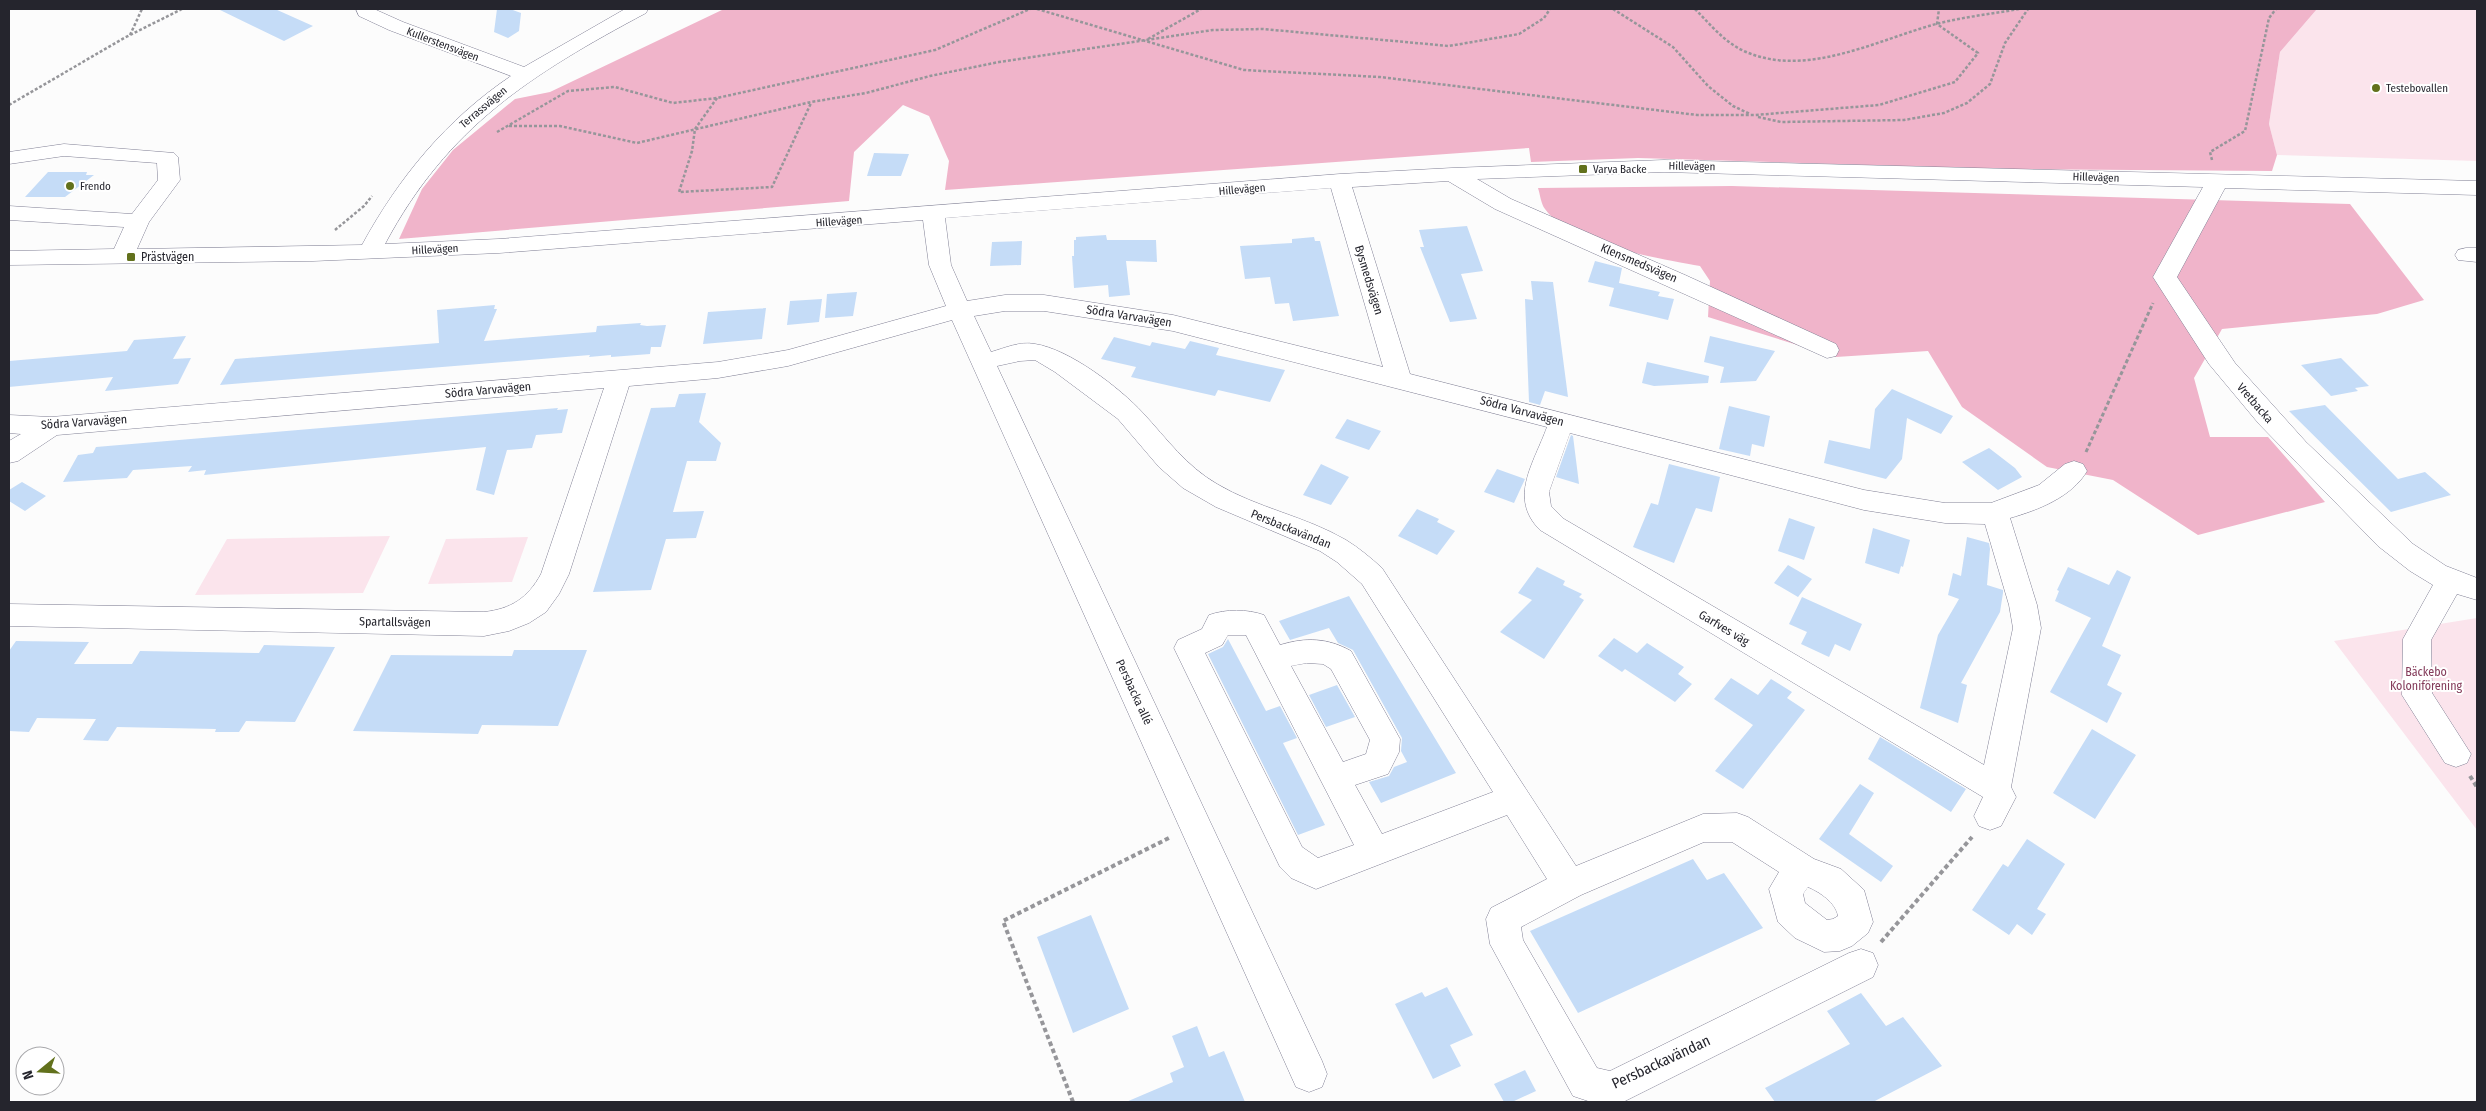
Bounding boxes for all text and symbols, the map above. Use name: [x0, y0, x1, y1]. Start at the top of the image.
street label: Kullerstensvägen: [405, 25, 481, 64]
marker: Testebovallen: [2370, 82, 2382, 94]
place label: Testebovallen: [2386, 82, 2448, 95]
street label: Terrassvägen: [457, 84, 510, 131]
street label: Hillevägen: [1668, 160, 1716, 173]
marker: Varva Backe: [1577, 163, 1589, 175]
place label: Varva Backe: [1593, 163, 1647, 176]
street label: Hillevägen: [2072, 170, 2120, 185]
marker: Frendo: [64, 180, 76, 192]
place label: Frendo: [80, 180, 111, 193]
street label: Hillevägen: [1218, 181, 1266, 198]
street label: Hillevägen: [815, 213, 863, 230]
street label: Klensmedsvägen: [1599, 241, 1679, 285]
street label: Hillevägen: [411, 242, 459, 257]
street label: Bysmedsvägen: [1352, 243, 1386, 317]
place label: Prästvägen: [141, 250, 194, 264]
marker: Prästvägen: [125, 251, 137, 263]
street label: Södra Varvavägen: [1085, 302, 1173, 330]
street label: Södra Varvavägen: [444, 379, 532, 401]
street label: Vretbacka: [2234, 380, 2276, 426]
street label: Södra Varvavägen: [1478, 393, 1566, 429]
street label: Södra Varvavägen: [40, 412, 128, 432]
street label: Persbackavändan: [1249, 507, 1333, 551]
street label: Garfves väg: [1696, 607, 1752, 649]
street label: Spartallsvägen: [359, 614, 431, 630]
street label: Persbacka allé: [1113, 657, 1155, 727]
park label: Bäckebo Koloniförening: [2390, 665, 2462, 693]
street label: Persbackavändan: [1609, 1031, 1713, 1093]
north arrow: [15, 1046, 65, 1096]
text: N: [19, 1068, 37, 1081]

